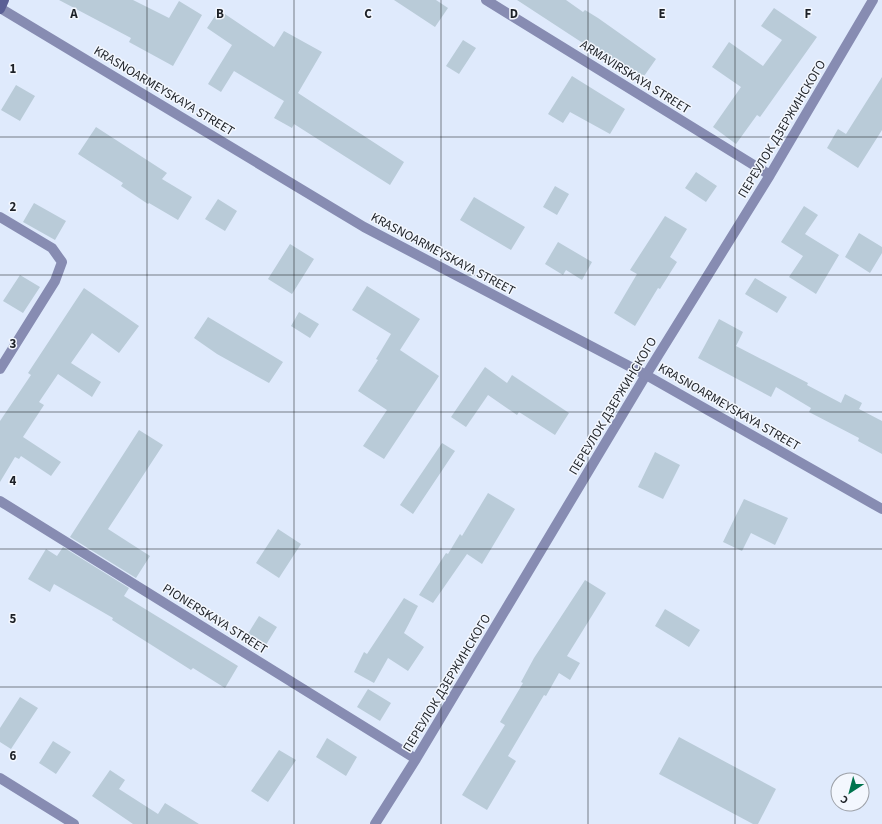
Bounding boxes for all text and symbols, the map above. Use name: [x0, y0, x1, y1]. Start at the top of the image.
text: A: [69, 5, 78, 23]
text: B: [216, 5, 224, 23]
text: C: [364, 5, 372, 23]
text: D: [510, 5, 518, 23]
text: E: [658, 5, 666, 23]
text: F: [805, 5, 812, 23]
street label: ARMAVIRSKAYA STREET: [576, 36, 694, 118]
street label: KRASNOARMEYSKAYA STREET: [90, 42, 238, 140]
street label: ПЕРЕУЛОК ДЗЕРЖИНСКОГО: [734, 57, 830, 201]
text: 1: [10, 60, 17, 78]
text: 2: [10, 198, 17, 216]
street label: KRASNOARMEYSKAYA STREET: [368, 208, 518, 300]
street label: ПЕРЕУЛОК ДЗЕРЖИНСКОГО: [565, 334, 661, 478]
text: 3: [10, 335, 17, 353]
street label: KRASNOARMEYSKAYA STREET: [655, 359, 803, 455]
text: 4: [10, 472, 17, 490]
street label: PIONERSKAYA STREET: [159, 579, 271, 659]
text: 5: [10, 610, 17, 628]
street label: ПЕРЕУЛОК ДЗЕРЖИНСКОГО: [399, 611, 495, 755]
text: 6: [10, 747, 17, 765]
north arrow: [830, 772, 870, 812]
text: С: [837, 791, 851, 808]

